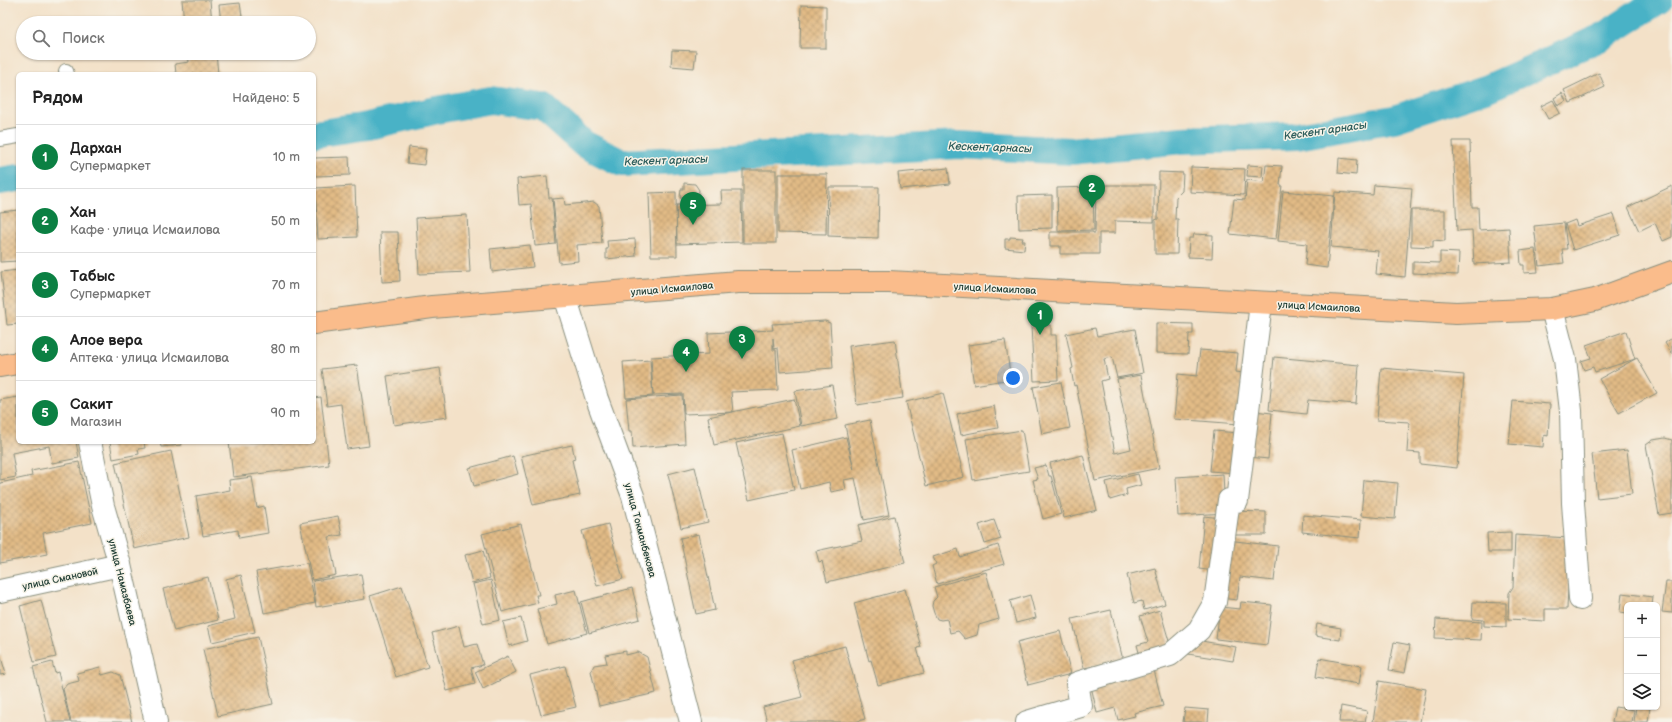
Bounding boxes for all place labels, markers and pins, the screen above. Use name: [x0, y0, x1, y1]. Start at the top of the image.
pin: 2: [1079, 175, 1105, 208]
pin: 5: [680, 192, 706, 225]
pin: 1: [1027, 302, 1053, 335]
pin: 3: [729, 326, 755, 359]
pin: 4: [673, 339, 699, 372]

